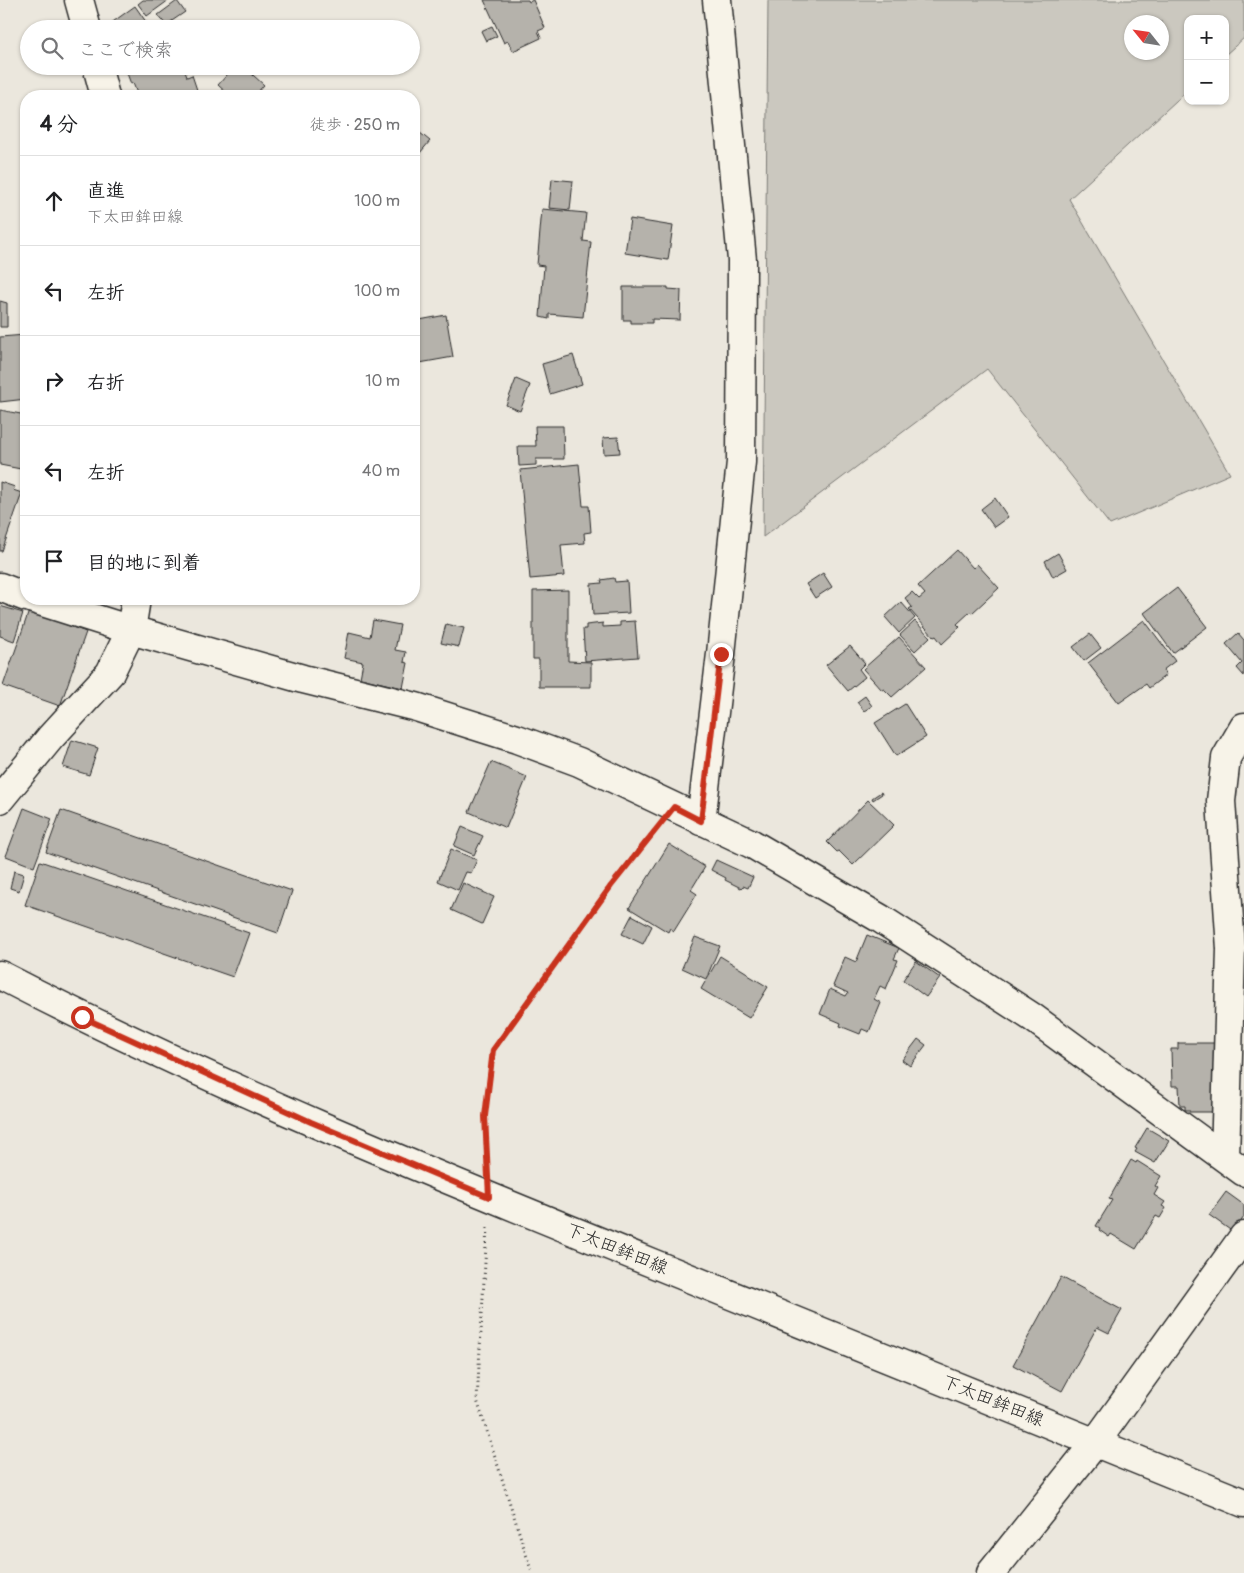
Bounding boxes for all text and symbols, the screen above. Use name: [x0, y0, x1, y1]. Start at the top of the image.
north arrow: [1124, 15, 1169, 60]
map controls: [1184, 15, 1229, 105]
button: +: [1184, 15, 1229, 60]
search box: [20, 20, 420, 75]
icon: search: [38, 34, 66, 62]
text: ここで検索: [78, 38, 173, 62]
button: −: [1184, 60, 1229, 105]
text: 4 分: [40, 111, 78, 138]
text: 徒歩 · 250 m: [310, 115, 400, 135]
text: 直進: [87, 179, 125, 203]
icon: ahead: [40, 187, 68, 215]
text: 100 m: [354, 191, 400, 211]
text: 下太田鉾田線: [87, 207, 183, 227]
icon: left: [40, 277, 68, 305]
text: 左折: [87, 281, 125, 305]
text: 100 m: [354, 281, 400, 301]
icon: right: [40, 367, 68, 395]
text: 右折: [87, 371, 125, 395]
text: 10 m: [365, 371, 400, 391]
icon: left: [40, 457, 68, 485]
text: 左折: [87, 461, 125, 485]
text: 40 m: [362, 461, 400, 481]
icon: arrive: [40, 547, 68, 575]
text: 目的地に到着: [87, 551, 201, 575]
route end: [710, 643, 733, 666]
route start: [71, 1006, 94, 1029]
street label: 下太田鉾田線: [563, 1218, 671, 1280]
street label: 下太田鉾田線: [939, 1370, 1047, 1432]

